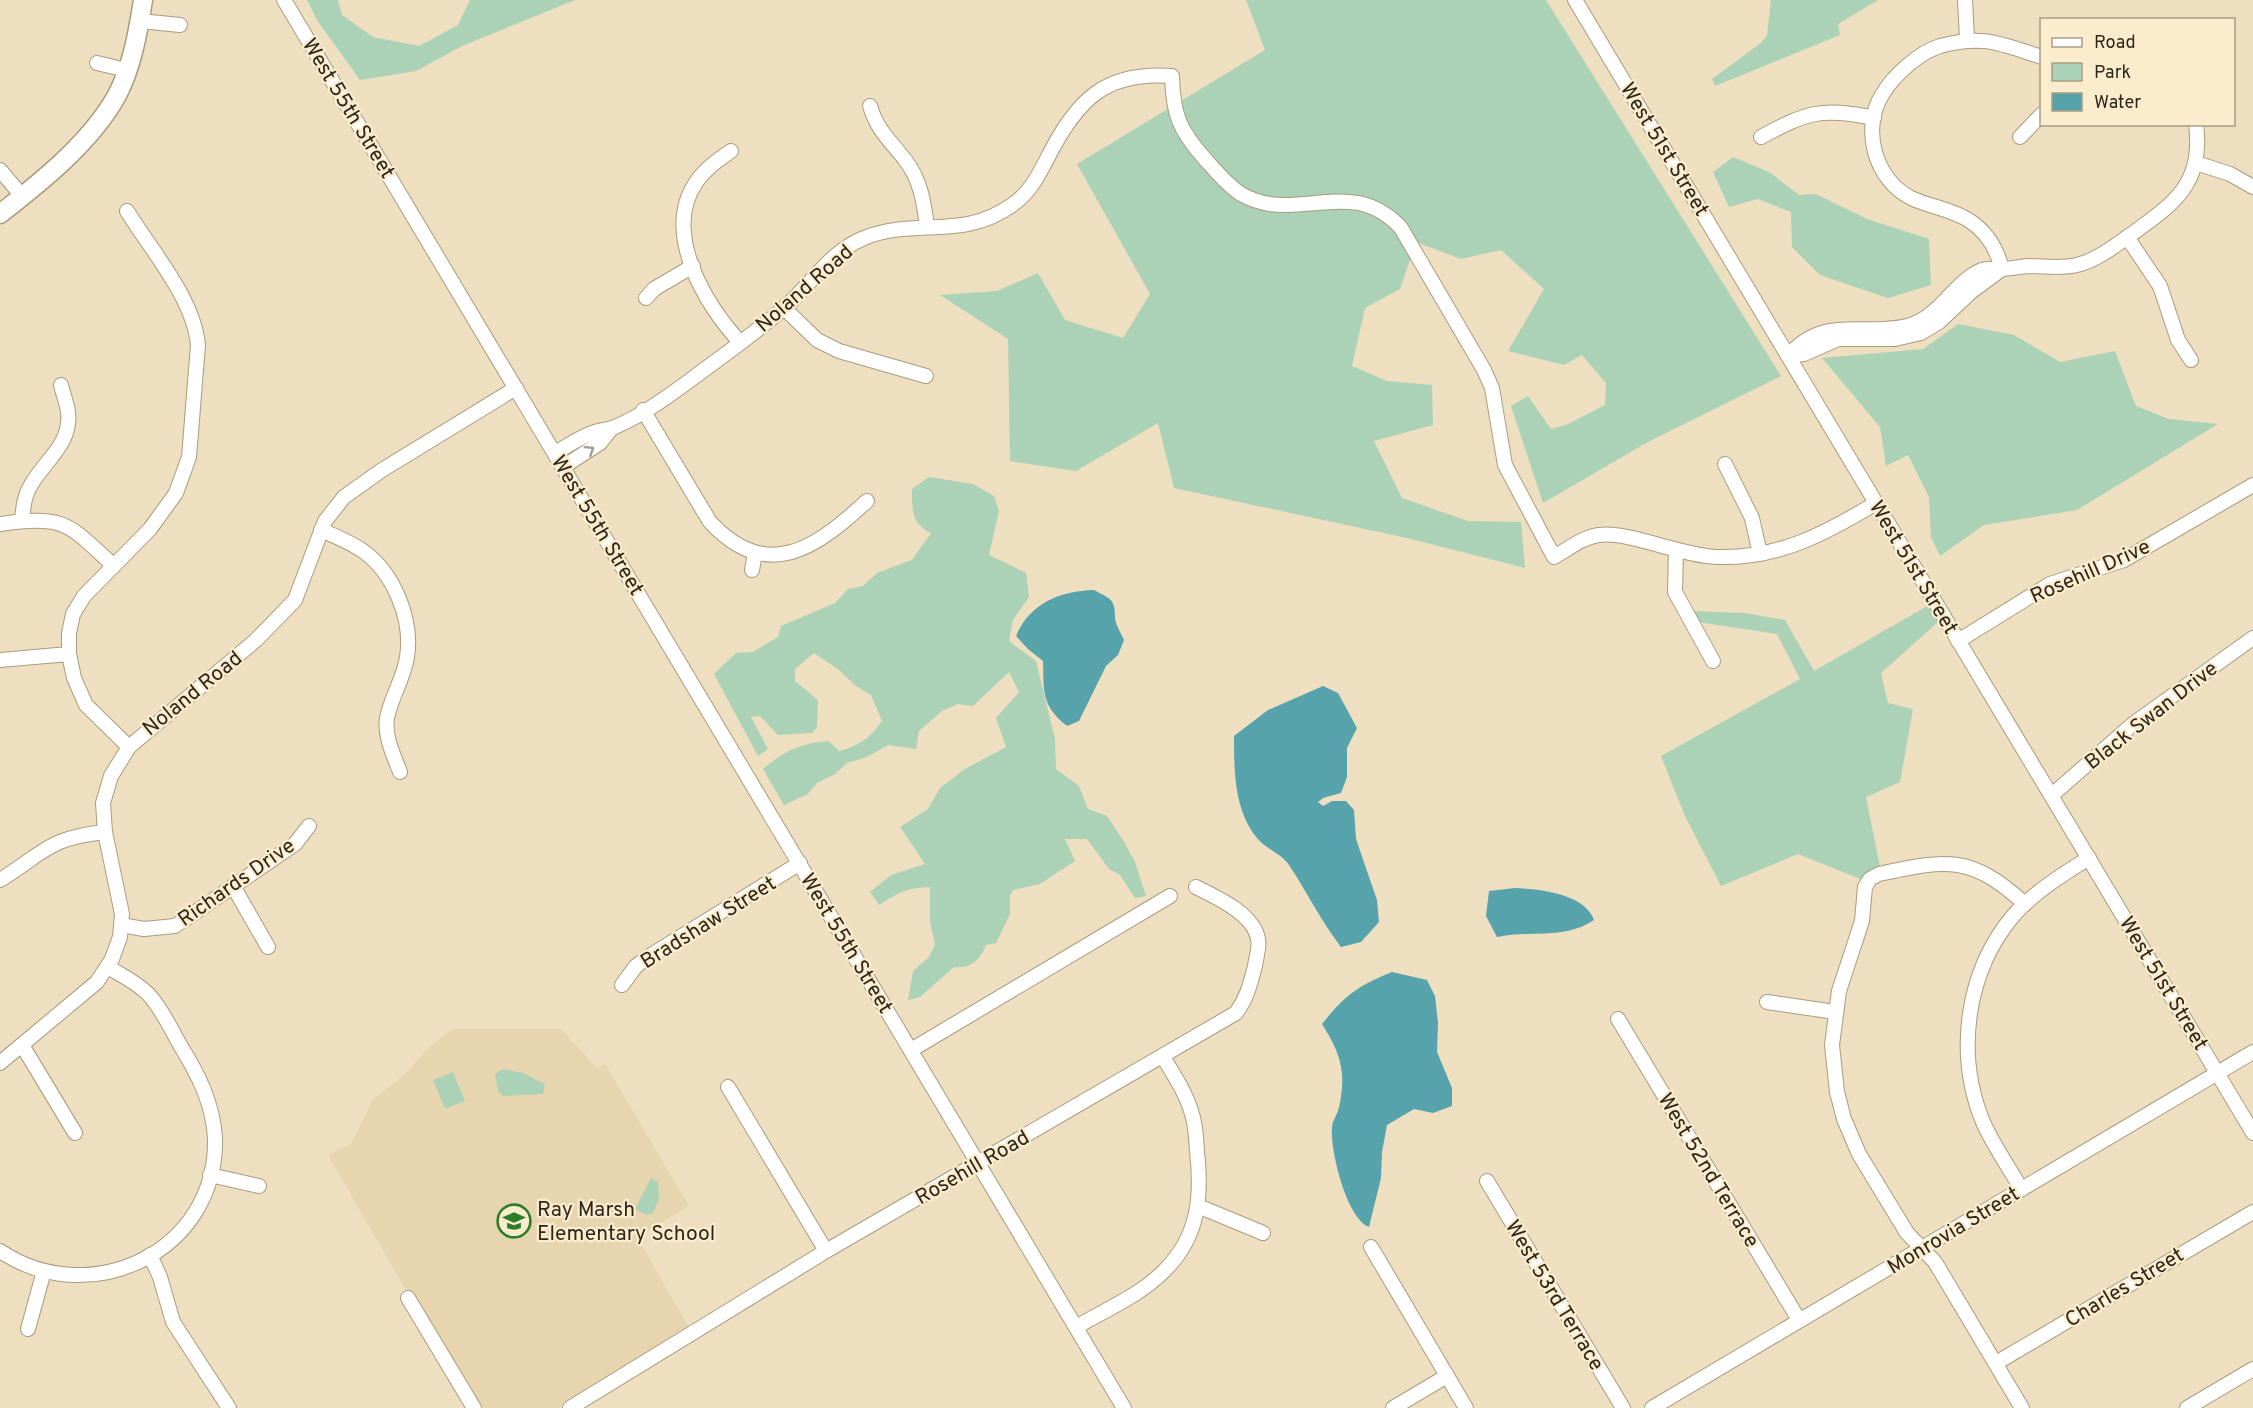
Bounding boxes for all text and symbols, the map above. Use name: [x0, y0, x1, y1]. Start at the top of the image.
legend: [2040, 18, 2235, 126]
text: Road: [2094, 32, 2136, 55]
street label: West 55th Street: [295, 34, 400, 184]
text: Park: [2094, 62, 2131, 85]
street label: West 51st Street: [1613, 78, 1714, 222]
text: Water: [2094, 92, 2141, 115]
street label: Noland Road: [750, 239, 859, 339]
one-way arrow: [584, 445, 594, 457]
street label: West 55th Street: [544, 451, 649, 601]
street label: West 51st Street: [1862, 496, 1963, 640]
street label: Rosehill Drive: [2026, 534, 2155, 611]
street label: Noland Road: [137, 646, 248, 743]
street label: Black Swan Drive: [2080, 656, 2224, 777]
street label: Richards Drive: [173, 833, 301, 934]
street label: West 55th Street: [793, 869, 898, 1019]
street label: Bradshaw Street: [636, 871, 782, 976]
street label: West 51st Street: [2112, 912, 2213, 1056]
street label: West 52nd Terrace: [1651, 1089, 1765, 1253]
street label: Rosehill Road: [911, 1125, 1035, 1212]
street label: Monrovia Street: [1883, 1181, 2025, 1281]
place label: Ray Marsh Elementary School: [537, 1197, 715, 1248]
school or university icon: Ray Marsh Elementary School: [496, 1203, 532, 1239]
street label: West 53rd Terrace: [1498, 1215, 1609, 1376]
street label: Charles Street: [2060, 1242, 2189, 1334]

